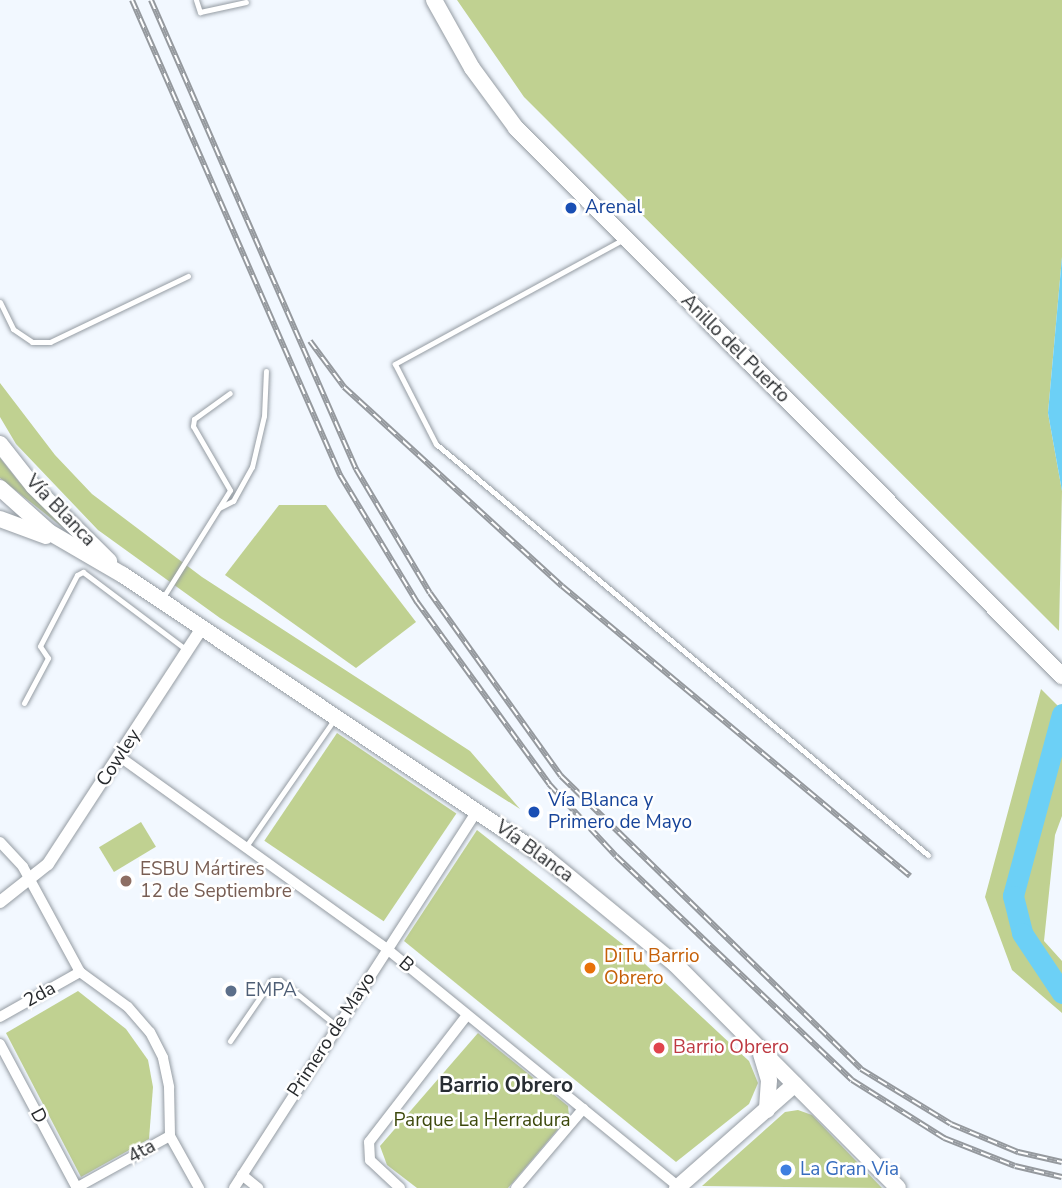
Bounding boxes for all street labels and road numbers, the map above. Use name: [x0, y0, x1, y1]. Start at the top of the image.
street label: Anillo del Puerto: [676, 290, 794, 408]
street label: Vía Blanca: [20, 471, 100, 551]
street label: Cowley: [92, 725, 146, 791]
street label: Vía Blanca: [491, 816, 577, 888]
street label: B: [394, 952, 418, 978]
street label: Primero de Mayo: [283, 968, 381, 1102]
street label: 2da: [20, 977, 60, 1013]
street label: D: [25, 1104, 51, 1128]
street label: 4ta: [124, 1135, 160, 1169]

